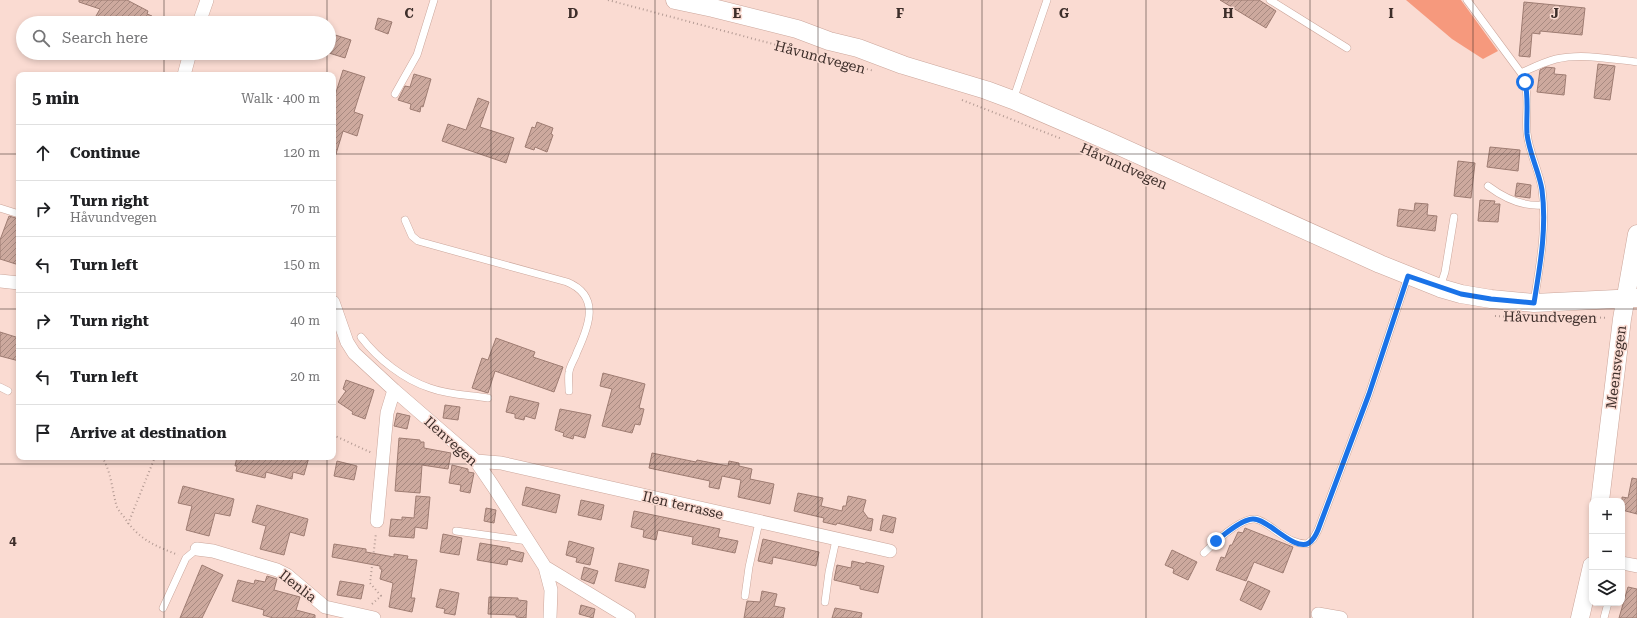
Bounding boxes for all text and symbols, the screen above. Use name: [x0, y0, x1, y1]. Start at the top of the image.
text: C: [404, 6, 414, 21]
text: D: [568, 6, 578, 21]
text: E: [733, 6, 741, 21]
text: F: [896, 6, 904, 21]
text: G: [1059, 6, 1069, 21]
text: H: [1223, 6, 1234, 21]
text: I: [1388, 6, 1394, 21]
text: J: [1551, 6, 1559, 21]
search box: [16, 16, 336, 60]
icon: search: [30, 27, 52, 49]
text: Search here: [62, 29, 148, 47]
street label: Håvundvegen: [773, 37, 867, 77]
route start: [1516, 73, 1534, 91]
text: 5 min: [32, 88, 79, 108]
text: Walk · 400 m: [241, 91, 320, 106]
street label: Håvundvegen: [1078, 140, 1170, 192]
icon: ahead: [32, 142, 54, 164]
text: Continue: [70, 144, 140, 162]
text: 120 m: [283, 145, 320, 160]
text: Turn right: [70, 192, 149, 210]
icon: right: [32, 198, 54, 220]
text: 70 m: [290, 201, 320, 216]
text: Håvundvegen: [70, 210, 157, 225]
icon: left: [32, 254, 54, 276]
text: Turn left: [70, 256, 138, 274]
text: 150 m: [283, 257, 320, 272]
street label: Håvundvegen: [1503, 308, 1597, 326]
icon: right: [32, 310, 54, 332]
text: Turn right: [70, 312, 149, 330]
text: 40 m: [290, 313, 320, 328]
street label: Meensvegen: [1603, 324, 1629, 410]
icon: left: [32, 366, 54, 388]
text: Turn left: [70, 368, 138, 386]
text: 20 m: [290, 369, 320, 384]
street label: Ilenvegen: [421, 413, 481, 469]
icon: arrive: [32, 422, 54, 444]
text: Arrive at destination: [70, 424, 226, 442]
street label: Ilen terrasse: [641, 488, 725, 522]
map controls: [1589, 498, 1625, 606]
button: +: [1589, 498, 1625, 534]
route end: [1207, 532, 1225, 550]
text: 4: [9, 533, 17, 548]
button: −: [1589, 534, 1625, 570]
street label: Ilenlia: [276, 567, 320, 606]
button: layers: [1589, 570, 1625, 606]

